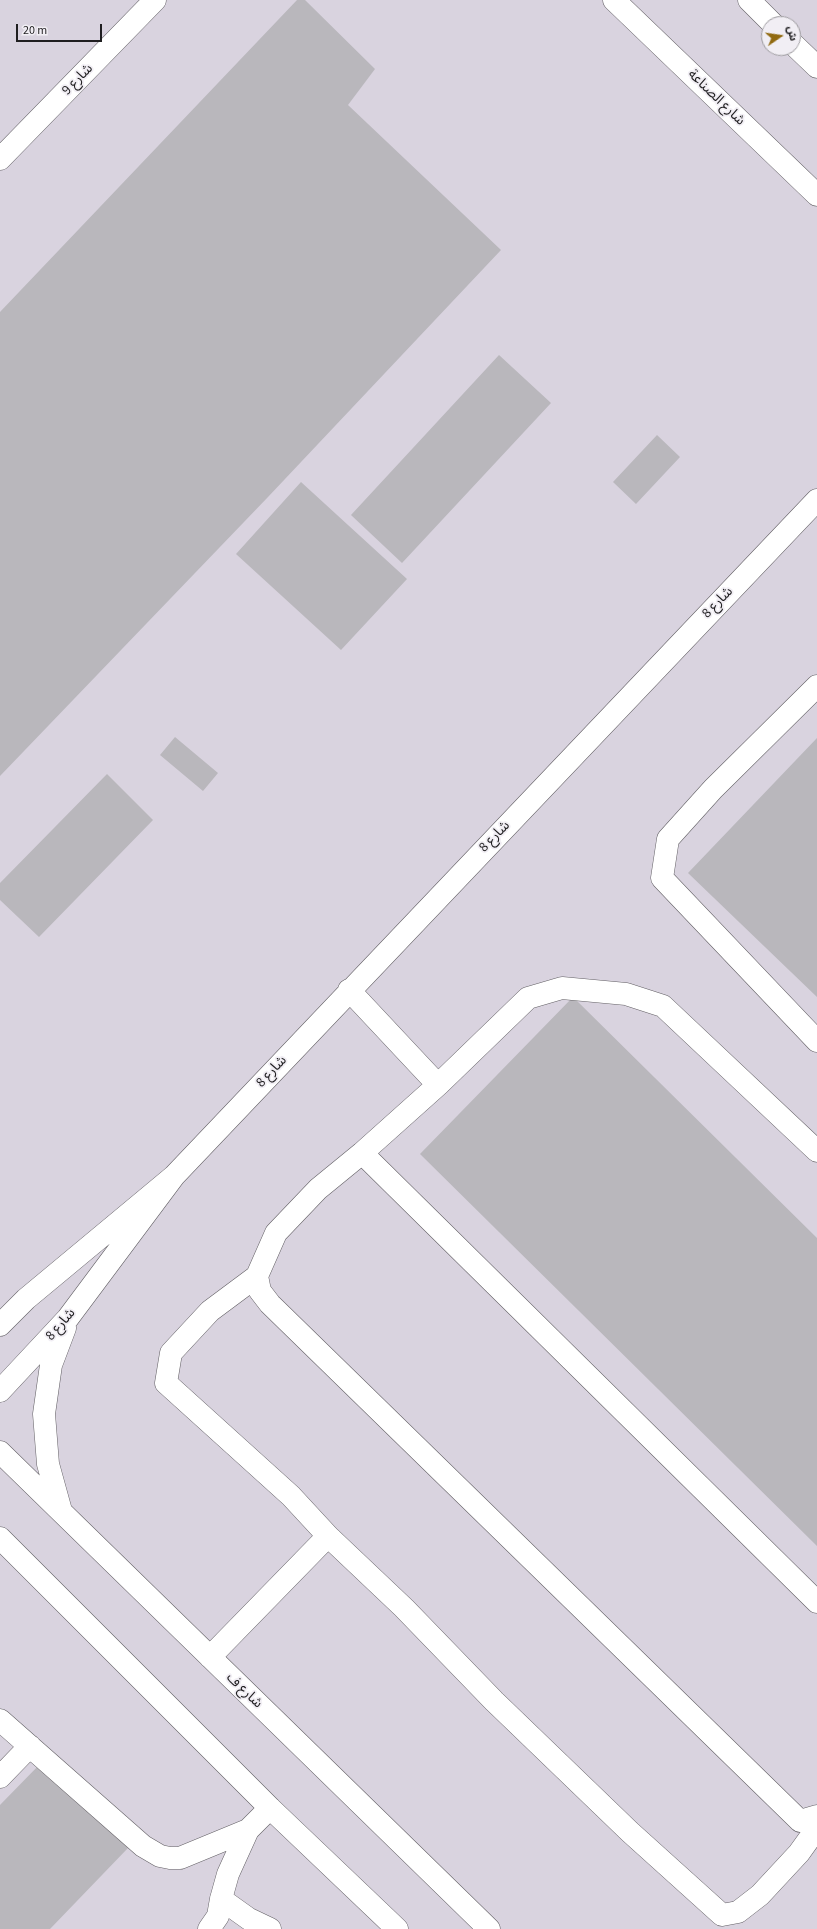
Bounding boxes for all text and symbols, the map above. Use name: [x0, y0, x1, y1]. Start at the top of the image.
scale bar: [18, 16, 104, 42]
north arrow: [761, 16, 801, 56]
text: 20 m: [23, 22, 47, 39]
text: ش: [783, 24, 801, 42]
street label: شارع 9: [59, 61, 97, 99]
street label: شارع الصناعة: [684, 67, 748, 129]
street label: شارع 8: [699, 584, 737, 622]
street label: شارع 8: [476, 818, 514, 856]
street label: شارع 8: [253, 1053, 291, 1091]
street label: شارع 8: [43, 1306, 79, 1344]
street label: شارع ف: [222, 1670, 266, 1712]

